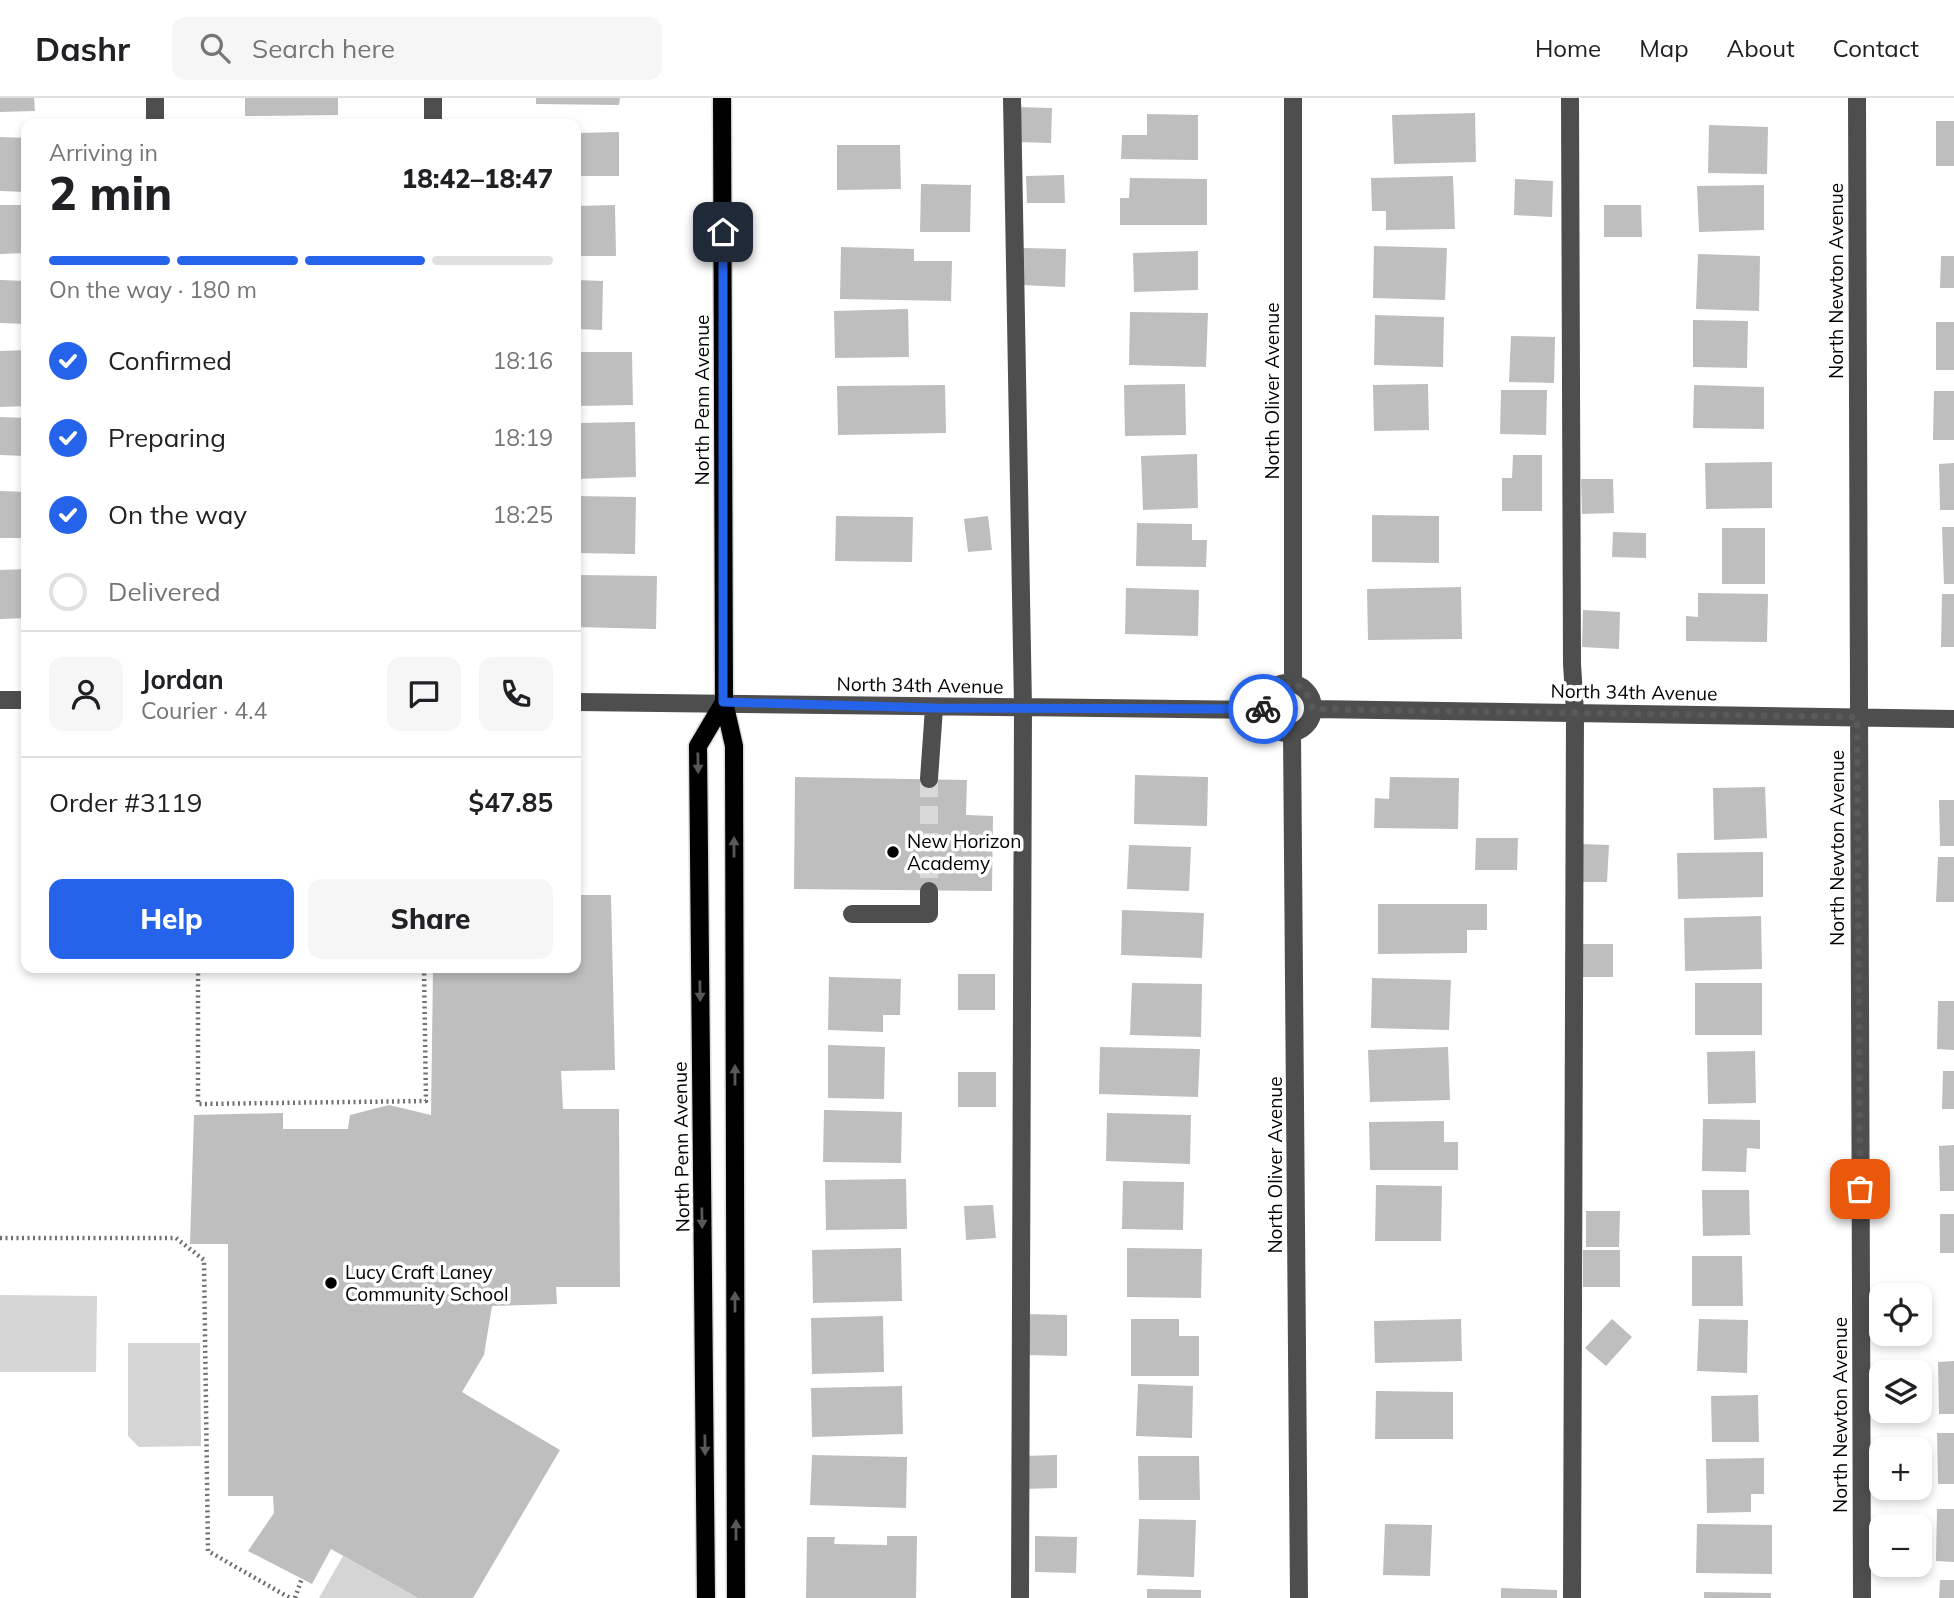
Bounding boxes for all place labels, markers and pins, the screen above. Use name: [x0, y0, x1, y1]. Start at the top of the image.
pin: [693, 202, 753, 262]
place label: New Horizon Academy: [907, 829, 1021, 875]
marker: New Horizon Academy: [885, 844, 901, 860]
pin: [1830, 1159, 1890, 1219]
place label: Lucy Craft Laney Community School: [345, 1260, 509, 1306]
marker: Lucy Craft Laney Community School: [323, 1275, 339, 1291]

